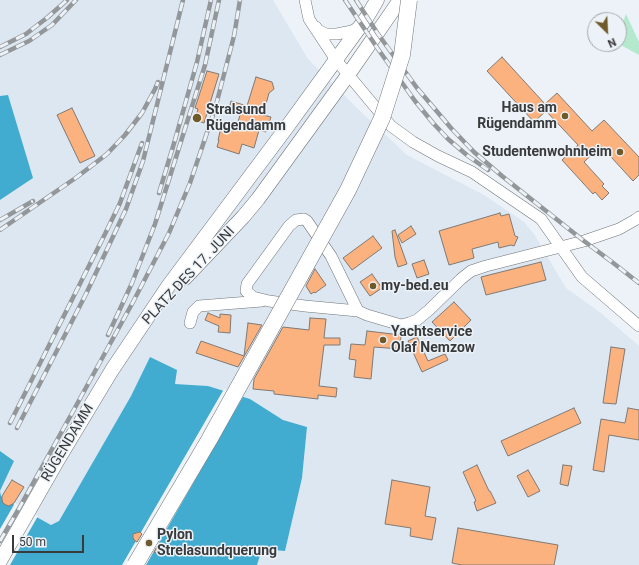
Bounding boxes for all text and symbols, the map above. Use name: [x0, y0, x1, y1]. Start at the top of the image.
north arrow: [587, 12, 627, 52]
text: N: [605, 35, 618, 50]
place label: Haus am Rügendamm: [477, 100, 557, 132]
place label: Stralsund Rügendamm: [206, 102, 286, 134]
marker: Haus am Rügendamm: [560, 111, 570, 121]
marker: Stralsund Rügendamm: [191, 112, 203, 124]
place label: Studentenwohnheim: [482, 144, 612, 160]
marker: Studentenwohnheim: [615, 147, 625, 157]
street label: PLATZ DES 17. JUNI: [139, 224, 239, 328]
place label: my-bed.eu: [381, 278, 448, 294]
marker: my-bed.eu: [368, 281, 378, 291]
place label: Yachtservice Olaf Nemzow: [391, 324, 475, 356]
marker: Yachtservice Olaf Nemzow: [378, 335, 388, 345]
street label: RÜGENDAMM: [38, 401, 98, 485]
scale bar: [14, 527, 86, 553]
place label: Pylon Strelasundquerung: [157, 527, 277, 560]
text: 50 m: [19, 535, 46, 549]
marker: Pylon Strelasundquerung: [144, 538, 154, 548]

